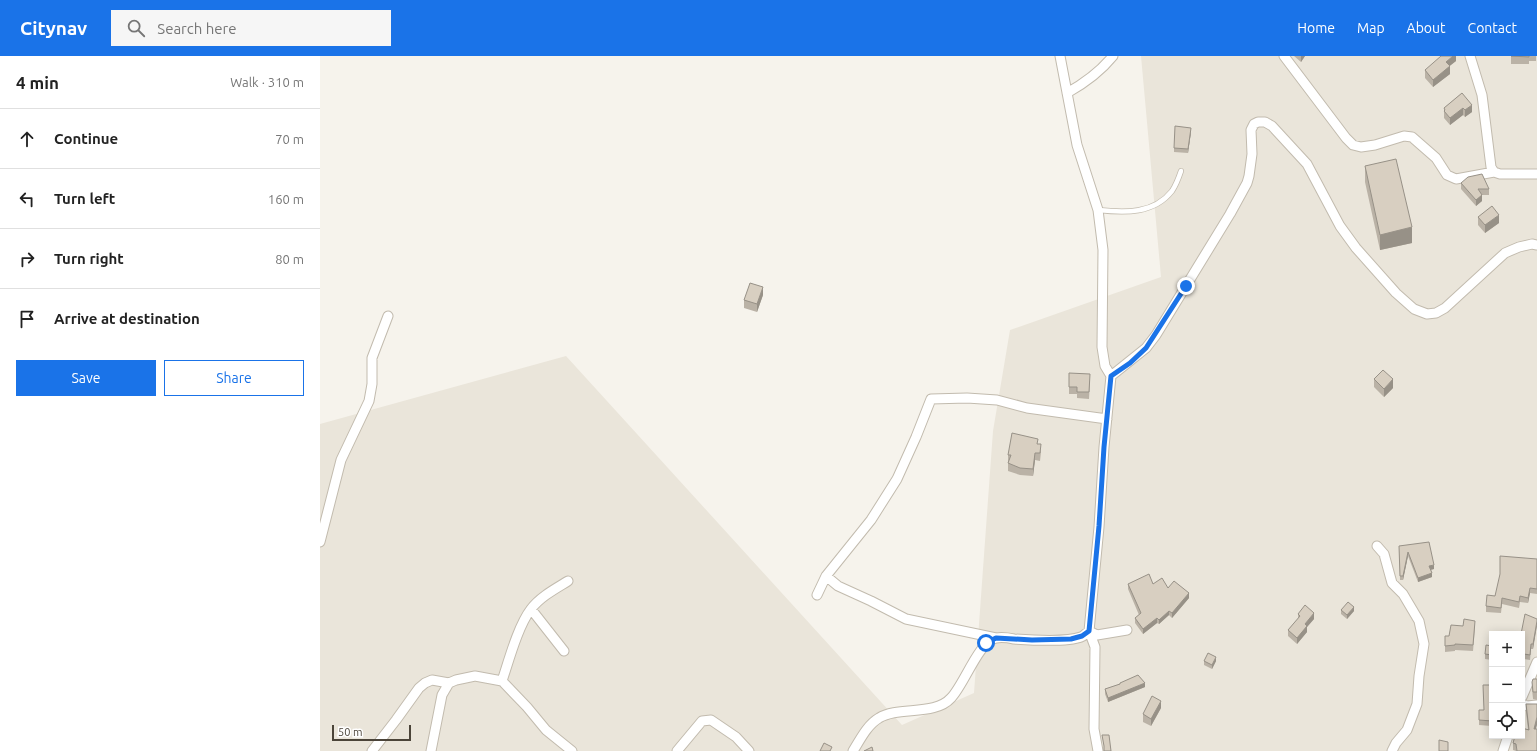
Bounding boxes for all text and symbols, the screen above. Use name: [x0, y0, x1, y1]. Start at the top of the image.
search box: [111, 10, 391, 46]
text: Citynav: [20, 17, 87, 39]
icon: search: [125, 17, 147, 39]
text: Search here: [157, 20, 237, 37]
text: Home: [1297, 20, 1335, 36]
text: Map: [1357, 20, 1385, 36]
text: About: [1407, 20, 1446, 36]
text: Contact: [1468, 20, 1517, 36]
text: 4 min: [16, 73, 59, 92]
text: Walk · 310 m: [230, 75, 304, 89]
icon: ahead: [16, 128, 38, 150]
text: Continue: [54, 130, 118, 147]
text: 70 m: [275, 132, 304, 146]
icon: left: [16, 188, 38, 210]
text: Turn left: [54, 190, 115, 207]
text: 160 m: [268, 192, 304, 206]
icon: right: [16, 248, 38, 270]
text: Turn right: [54, 250, 124, 267]
text: 80 m: [275, 252, 304, 266]
route end: [1177, 277, 1195, 295]
icon: arrive: [16, 308, 38, 330]
text: Arrive at destination: [54, 310, 200, 327]
button: Save: [16, 360, 156, 396]
button: Share: [164, 360, 304, 396]
map controls: [1489, 631, 1525, 739]
button: +: [1489, 631, 1525, 667]
route start: [977, 634, 995, 652]
button: −: [1489, 667, 1525, 703]
button: locate: [1489, 703, 1525, 739]
scale bar: [332, 723, 411, 742]
text: 50 m: [338, 726, 362, 738]

